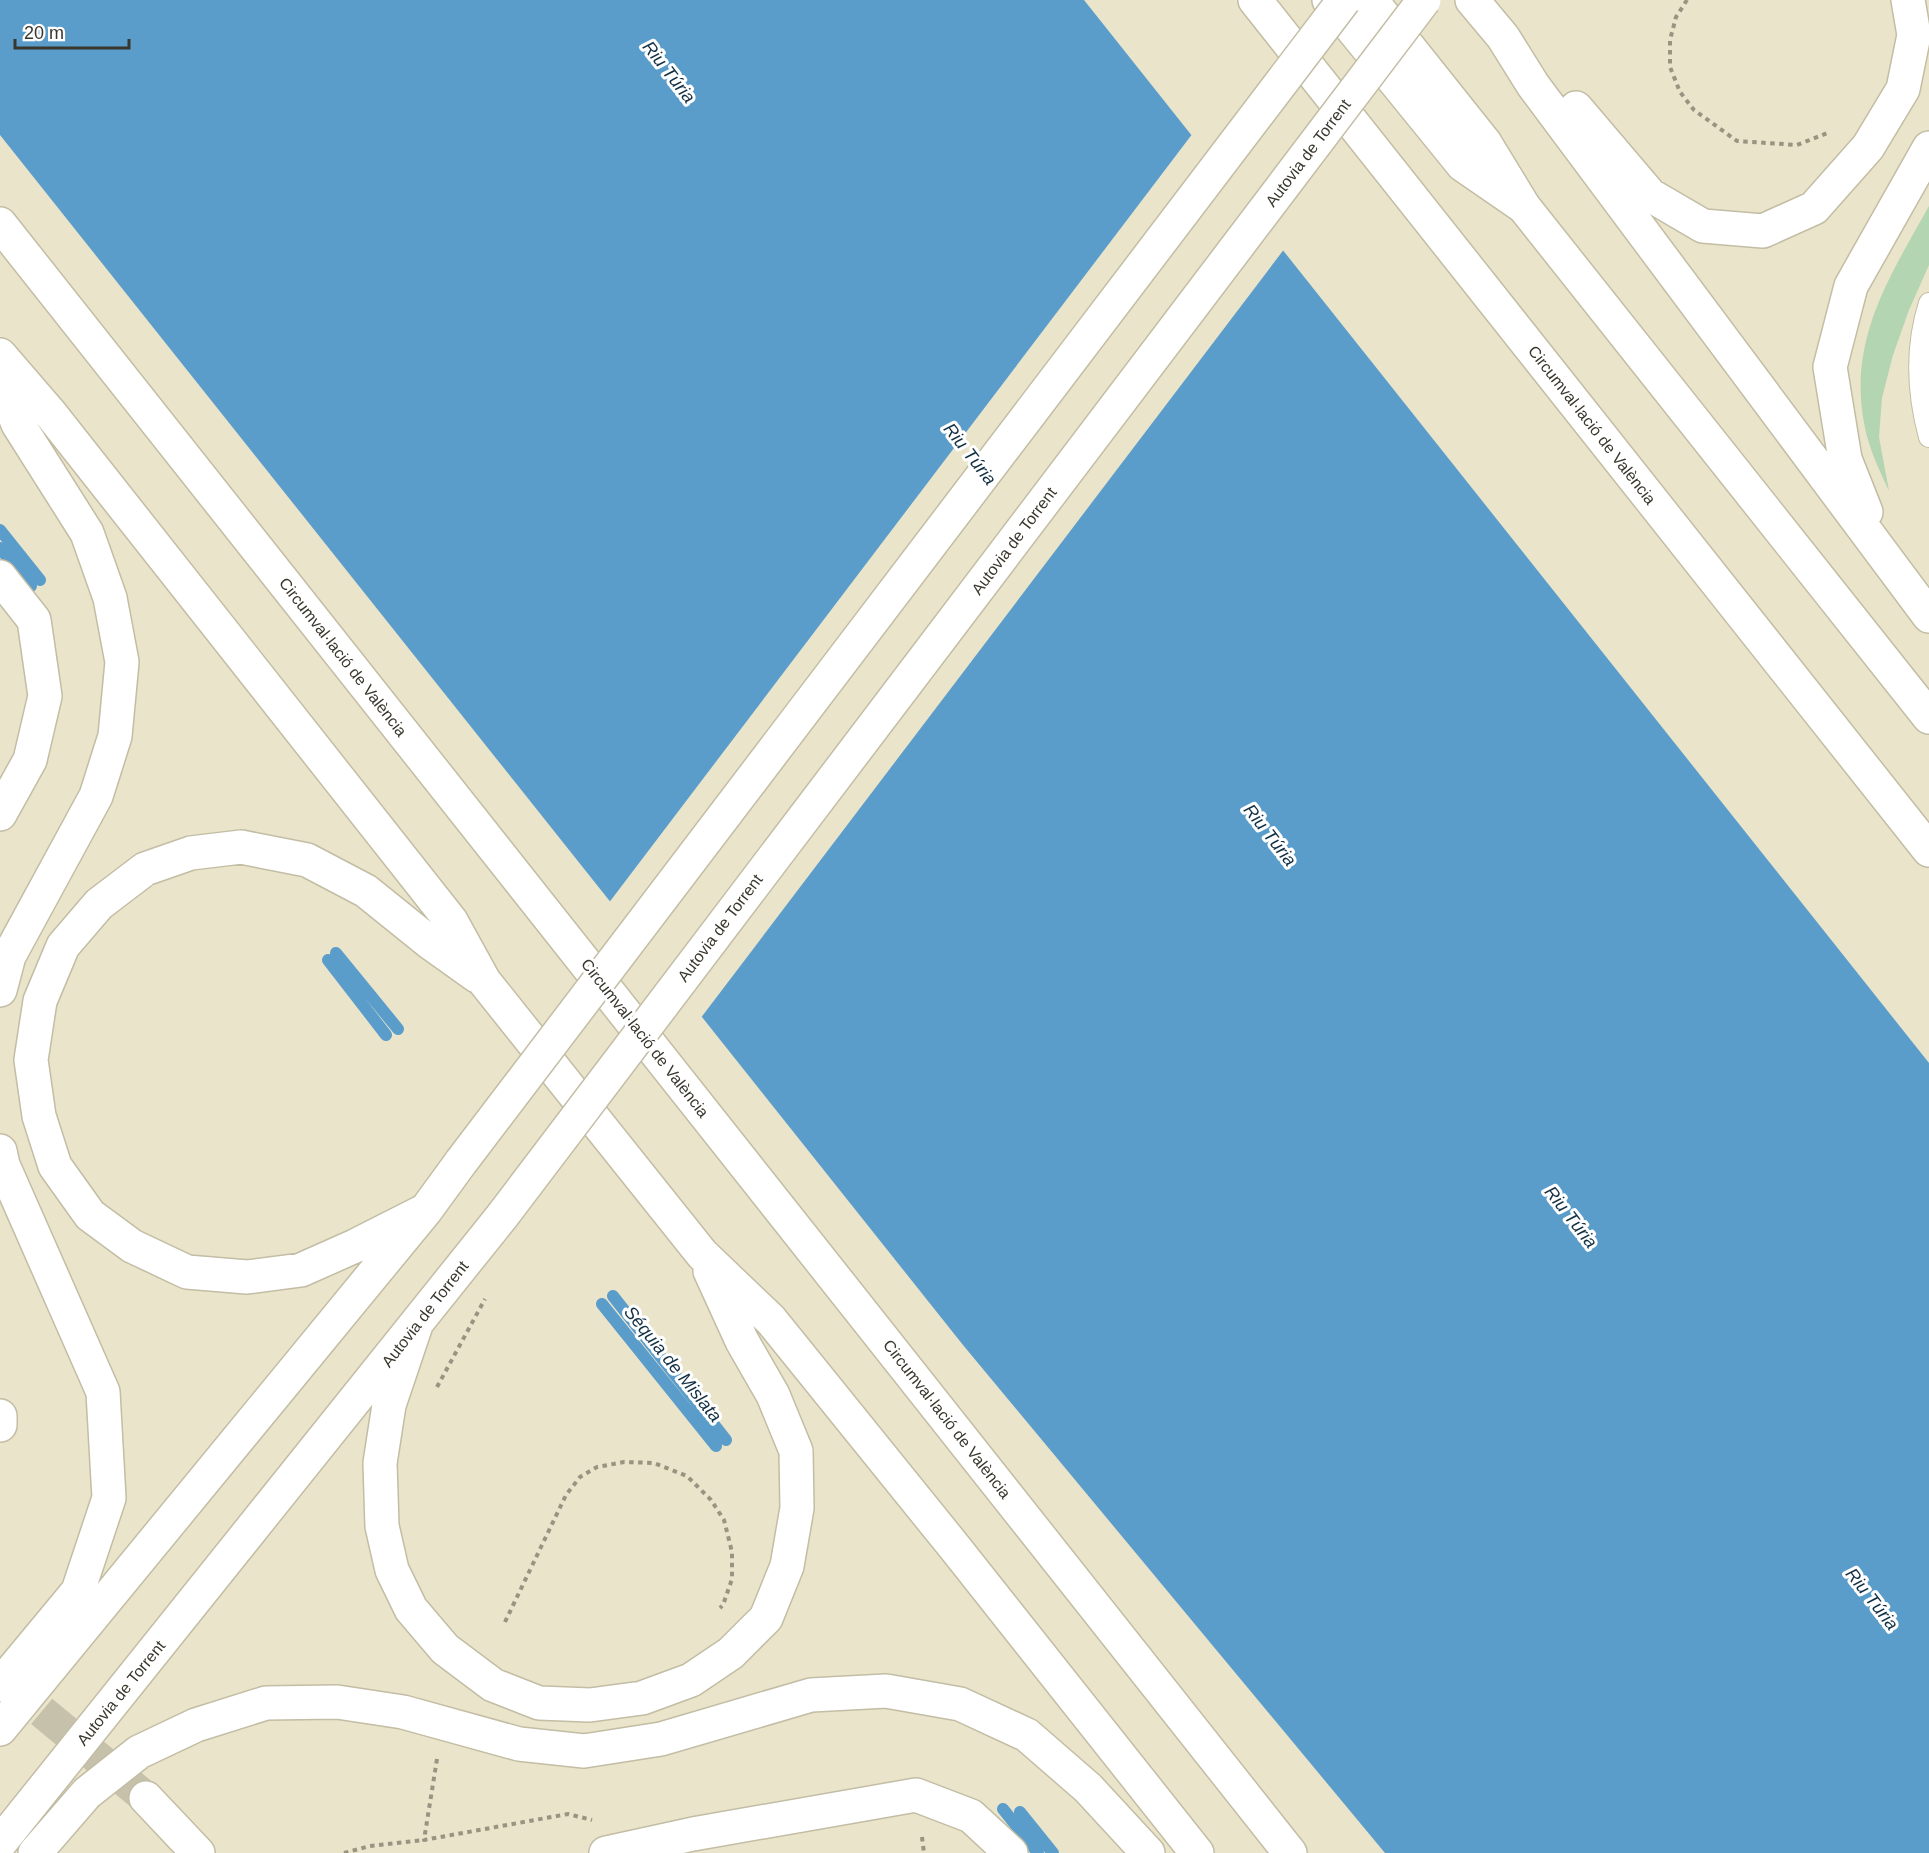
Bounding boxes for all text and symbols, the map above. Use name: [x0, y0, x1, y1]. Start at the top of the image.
scale bar: [15, 12, 129, 50]
text: 20 m: [24, 23, 64, 43]
water label: Riu Túria: [639, 37, 699, 107]
street label: Autovia de Torrent: [1262, 96, 1354, 210]
street label: Circumval·lació de València: [1525, 342, 1659, 508]
water label: Riu Túria: [940, 419, 1000, 489]
street label: Autovia de Torrent: [968, 484, 1060, 598]
street label: Circumval·lació de València: [276, 574, 410, 740]
water label: Riu Túria: [1240, 800, 1300, 870]
street label: Autovia de Torrent: [674, 871, 766, 985]
street label: Circumval·lació de València: [578, 955, 712, 1121]
water label: Riu Túria: [1541, 1182, 1601, 1252]
street label: Autovia de Torrent: [378, 1257, 472, 1370]
water label: Séquia de Mislata: [620, 1302, 726, 1426]
street label: Circumval·lació de València: [880, 1336, 1014, 1502]
water label: Riu Túria: [1842, 1564, 1902, 1634]
street label: Autovia de Torrent: [74, 1637, 169, 1749]

